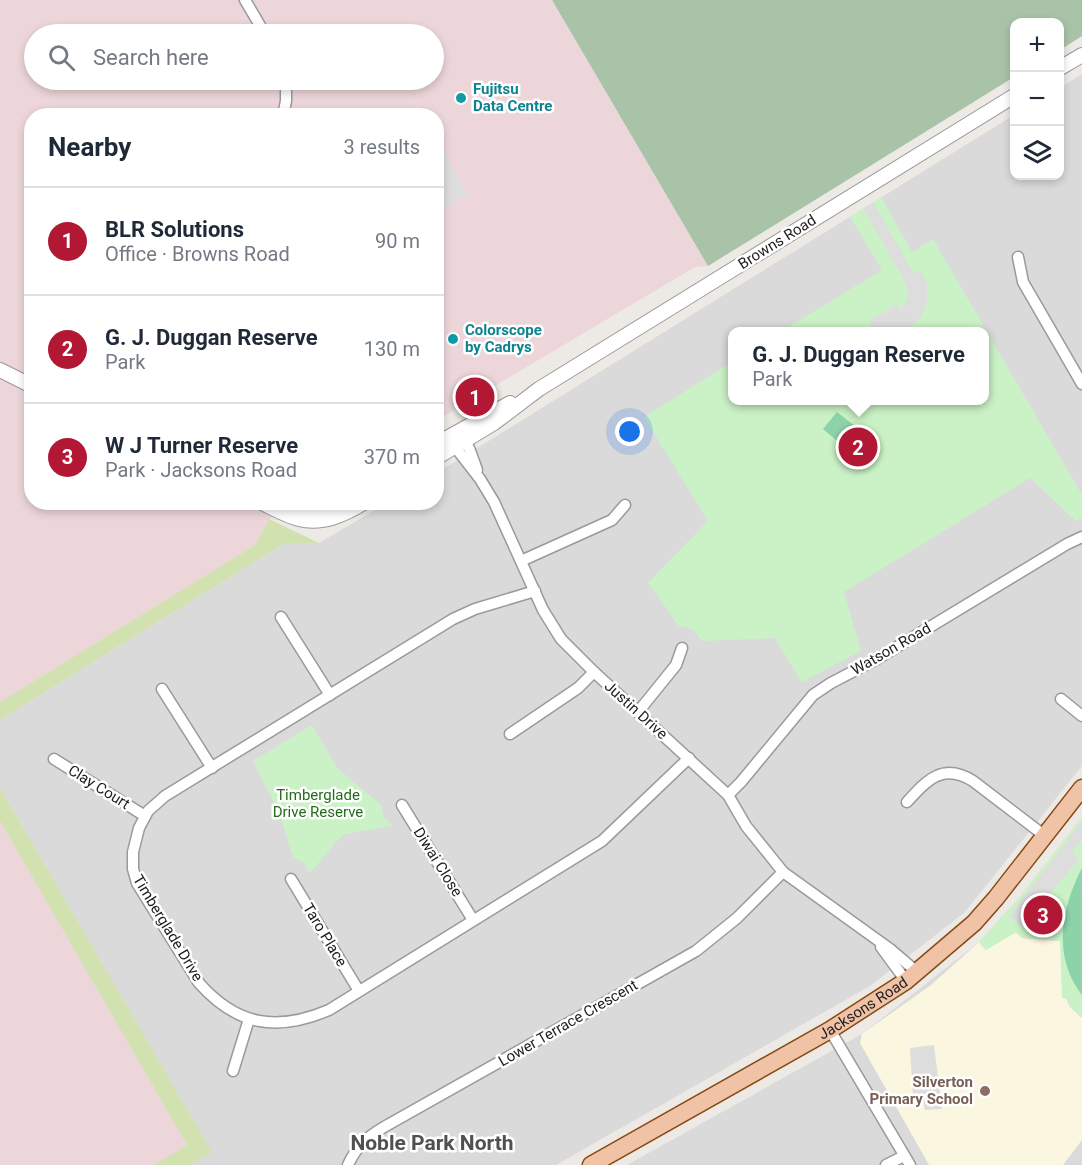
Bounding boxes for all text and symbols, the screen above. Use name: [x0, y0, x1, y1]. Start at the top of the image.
map controls: [1010, 18, 1064, 180]
button: +: [1010, 18, 1064, 72]
search box: [24, 24, 444, 90]
icon: search: [45, 41, 78, 74]
text: Search here: [93, 45, 209, 70]
button: −: [1010, 72, 1064, 126]
place label: Fujitsu Data Centre: [473, 80, 552, 115]
marker: Fujitsu Data Centre: [454, 91, 468, 105]
button: layers: [1010, 126, 1064, 180]
text: Nearby: [48, 132, 131, 162]
text: 3 results: [344, 135, 420, 159]
street label: Browns Road: [735, 211, 819, 273]
text: BLR Solutions: [105, 217, 244, 242]
text: 1: [62, 229, 73, 253]
text: 90 m: [375, 229, 420, 253]
text: Office · Browns Road: [105, 242, 290, 266]
place label: Colorscope by Cadrys: [465, 321, 542, 356]
text: G. J. Duggan Reserve: [105, 325, 318, 350]
popup: [728, 327, 989, 405]
marker: Colorscope by Cadrys: [446, 332, 460, 346]
text: 2: [62, 337, 73, 361]
text: 130 m: [364, 337, 420, 361]
text: G. J. Duggan Reserve: [752, 342, 965, 367]
text: Park: [105, 350, 145, 374]
text: Park: [752, 367, 793, 391]
pin: 1: [456, 374, 494, 420]
your location: [615, 417, 644, 446]
pin: 2: [838, 424, 878, 470]
text: W J Turner Reserve: [105, 433, 298, 458]
text: 3: [62, 445, 73, 469]
text: 370 m: [364, 445, 420, 469]
text: Park · Jacksons Road: [105, 458, 297, 482]
street label: Watson Road: [848, 619, 934, 679]
street label: Justin Drive: [601, 677, 671, 743]
street label: Clay Court: [65, 761, 133, 813]
park label: Timberglade Drive Reserve: [273, 786, 363, 821]
street label: Diwai Close: [410, 824, 466, 900]
street label: Timberglade Drive: [129, 871, 207, 985]
pin: 3: [1024, 892, 1062, 938]
street label: Taro Place: [299, 900, 351, 970]
street label: Jacksons Road: [815, 973, 911, 1044]
street label: Lower Terrace Crescent: [495, 976, 641, 1070]
place label: Silverton Primary School: [870, 1073, 973, 1108]
marker: Silverton Primary School: [978, 1084, 992, 1098]
district label: Noble Park North: [350, 1131, 514, 1155]

